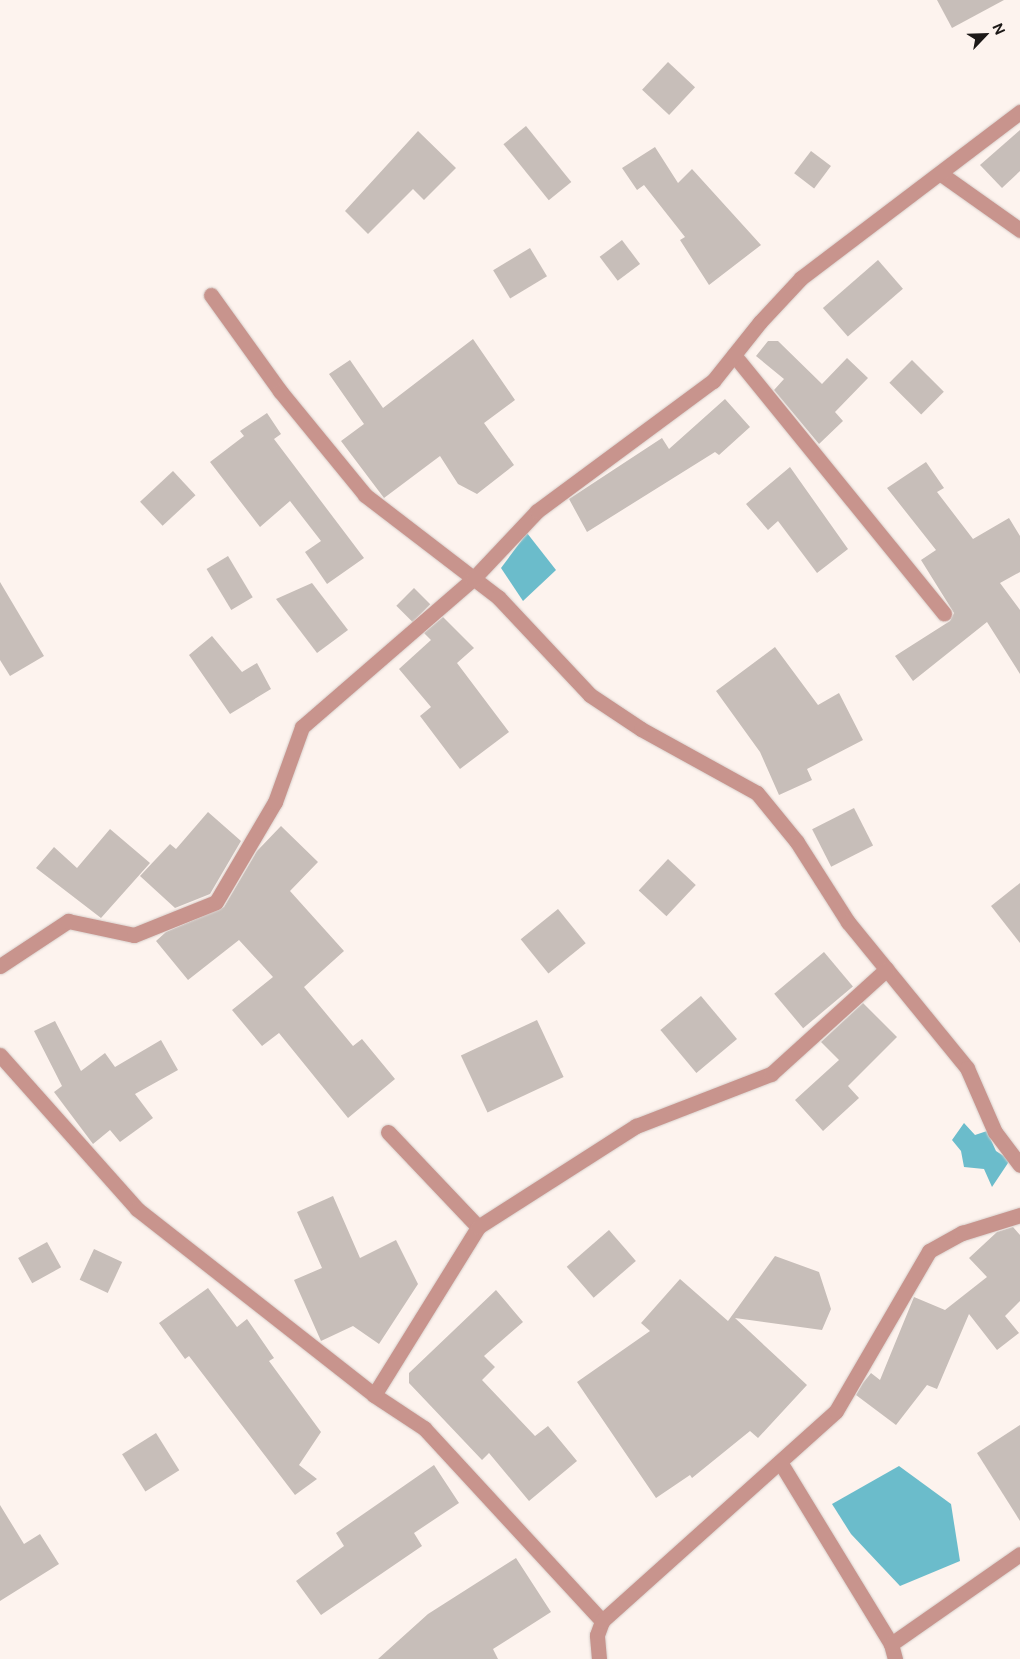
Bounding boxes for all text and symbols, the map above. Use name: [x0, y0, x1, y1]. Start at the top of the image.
north arrow: [960, 10, 1010, 60]
text: N: [989, 21, 1008, 37]

